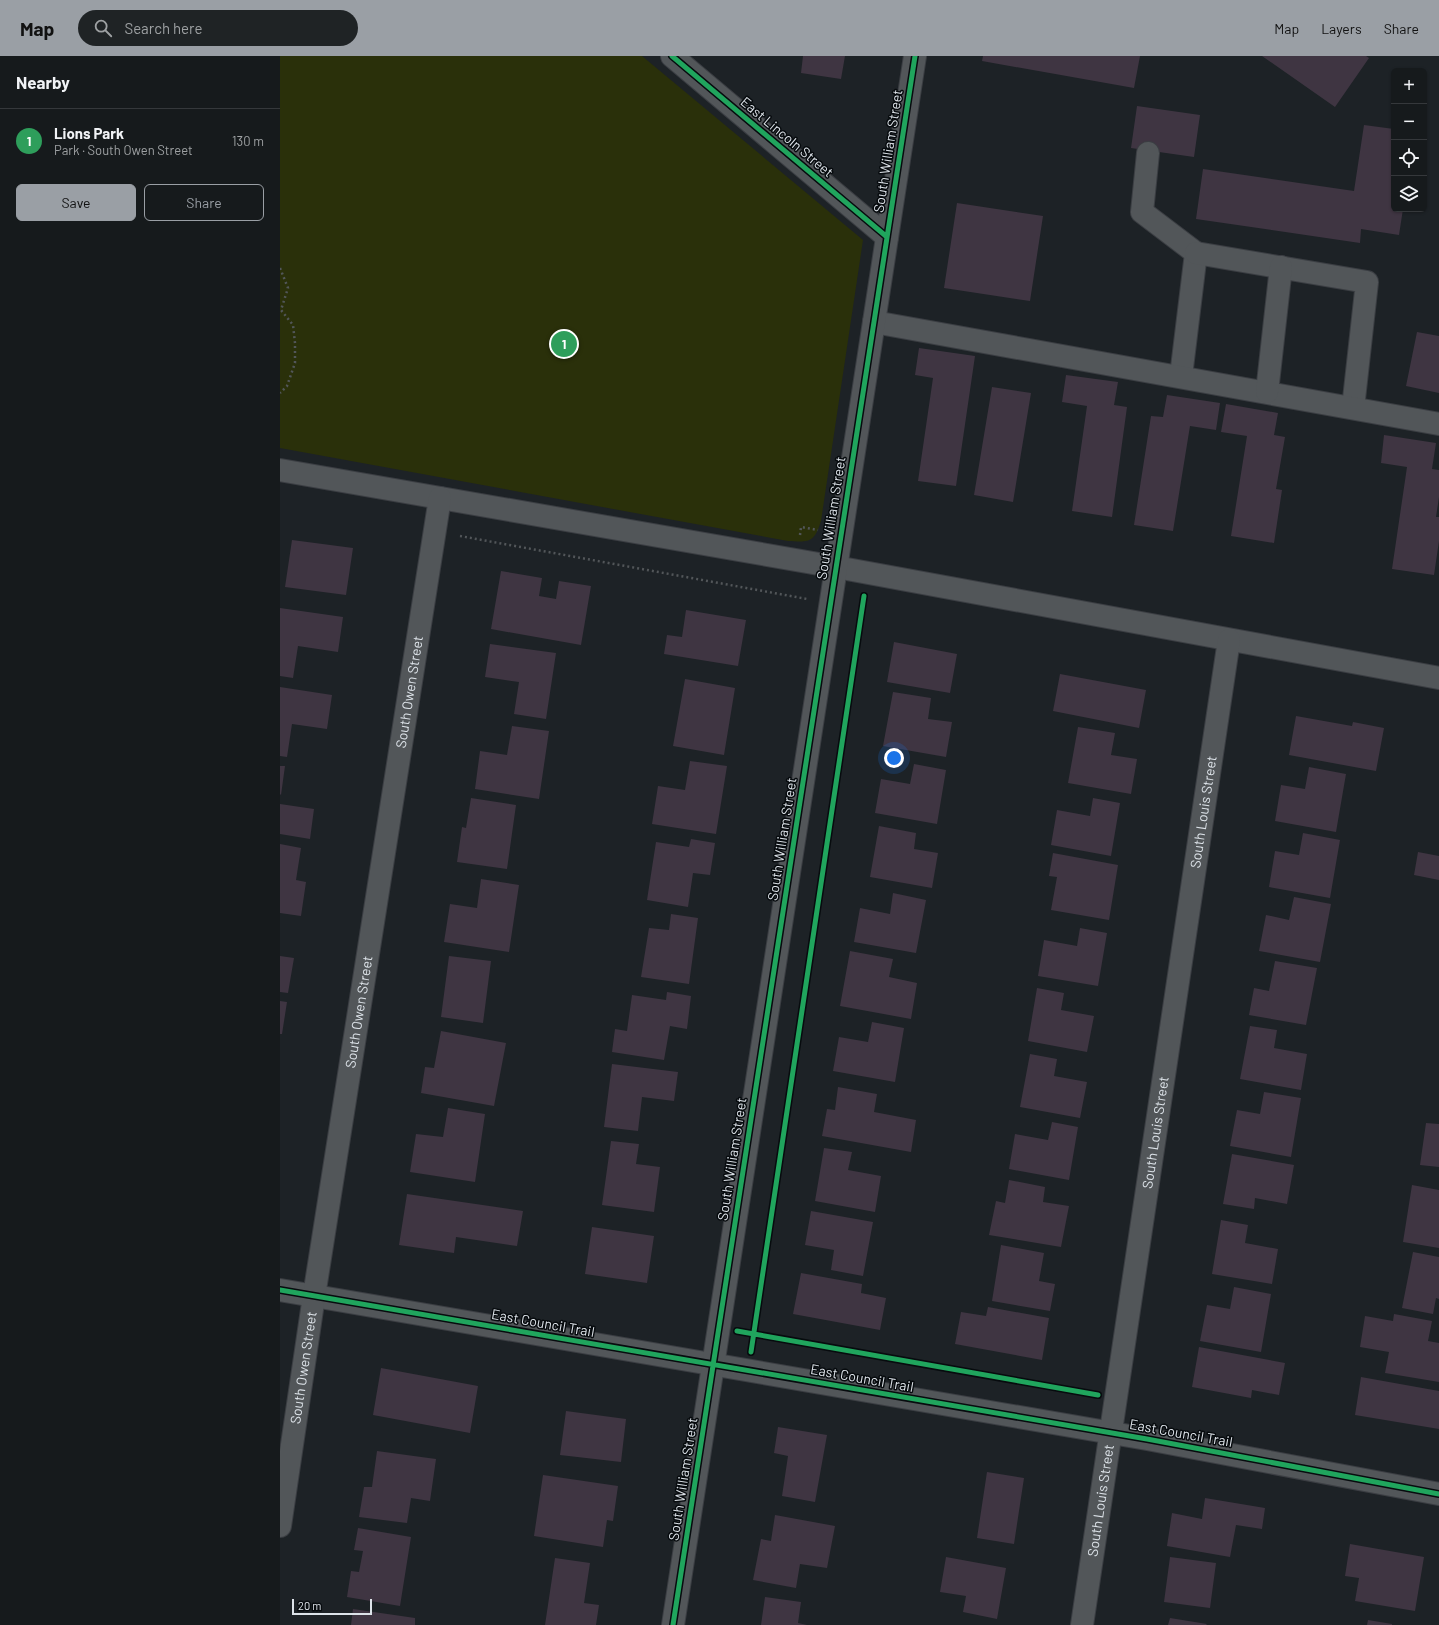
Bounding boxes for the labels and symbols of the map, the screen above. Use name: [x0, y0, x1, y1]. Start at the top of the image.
street label: South William Street: [869, 88, 906, 214]
street label: East Lincoln Street: [737, 93, 837, 180]
pin: 1: [551, 329, 577, 359]
street label: South William Street: [812, 455, 849, 581]
street label: South Owen Street: [392, 635, 426, 749]
your location: [884, 748, 904, 768]
street label: South Louis Street: [1186, 755, 1220, 869]
street label: South William Street: [763, 776, 800, 902]
street label: South Owen Street: [341, 955, 376, 1069]
street label: South Louis Street: [1138, 1075, 1172, 1190]
street label: South William Street: [713, 1096, 750, 1222]
street label: East Council Trail: [490, 1305, 596, 1340]
street label: South Owen Street: [286, 1310, 320, 1425]
street label: East Council Trail: [809, 1360, 915, 1395]
street label: East Council Trail: [1128, 1415, 1234, 1450]
street label: South William Street: [664, 1416, 701, 1542]
street label: South Louis Street: [1083, 1443, 1117, 1558]
scale bar: [292, 1597, 372, 1616]

